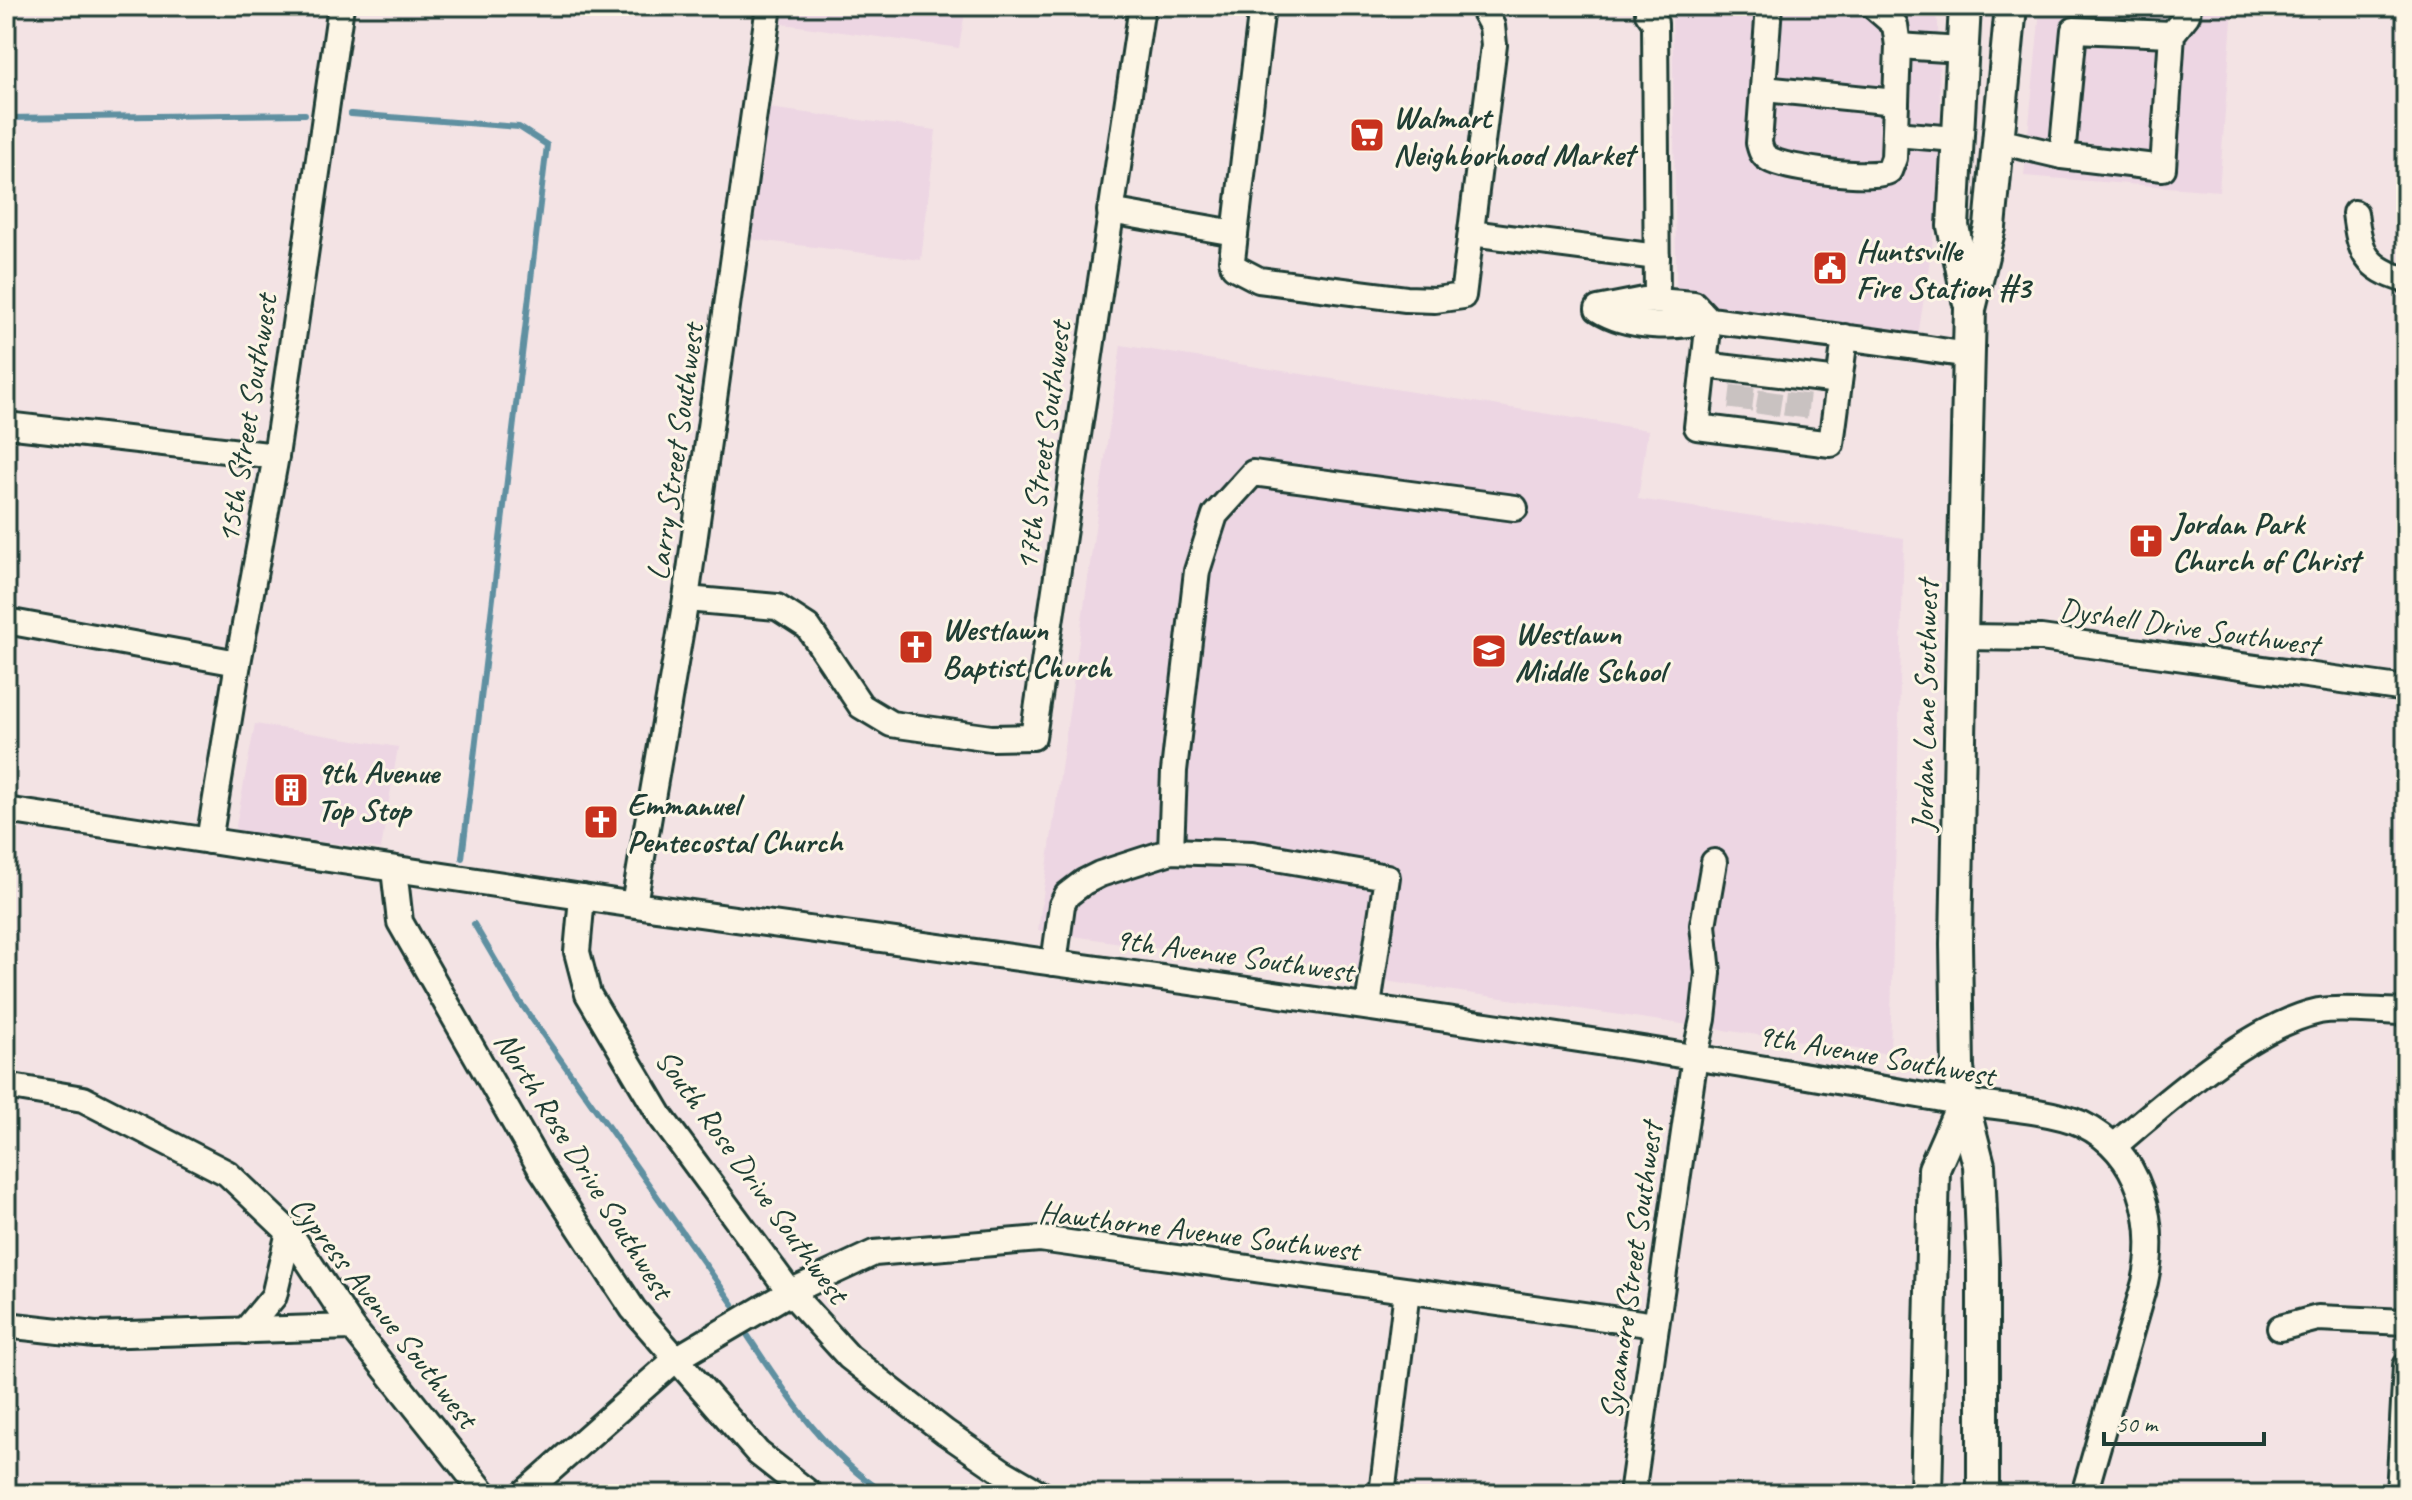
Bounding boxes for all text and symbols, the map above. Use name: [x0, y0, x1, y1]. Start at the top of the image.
place label: Walmart Neighborhood Market: [1393, 97, 1638, 175]
supermarket icon: Walmart Neighborhood Market: [1348, 116, 1386, 154]
place label: Huntsville Fire Station #3: [1856, 230, 2033, 308]
public building icon: Huntsville Fire Station #3: [1811, 249, 1849, 287]
street label: 15th Street Southwest: [207, 288, 287, 546]
street label: 17th Street Southwest: [1005, 315, 1081, 573]
street label: Larry Street Southwest: [637, 318, 714, 583]
place label: Jordan Park Church of Christ: [2170, 503, 2364, 581]
church icon: Jordan Park Church of Christ: [2127, 522, 2165, 560]
street label: Jordan Lane Southwest: [1902, 576, 1948, 834]
street label: Dyshell Drive Southwest: [2057, 589, 2326, 666]
place label: Westlawn Baptist Church: [942, 609, 1113, 687]
place label: Westlawn Middle School: [1515, 613, 1672, 691]
church icon: Westlawn Baptist Church: [897, 628, 935, 666]
school or university icon: Westlawn Middle School: [1470, 632, 1508, 670]
place label: 9th Avenue Top Stop: [317, 752, 441, 830]
building icon: 9th Avenue Top Stop: [272, 771, 310, 809]
place label: Emmanuel Pentecostal Church: [627, 784, 844, 862]
church icon: Emmanuel Pentecostal Church: [582, 803, 620, 841]
street label: 9th Avenue Southwest: [1112, 918, 1359, 993]
street label: 9th Avenue Southwest: [1754, 1014, 2001, 1097]
street label: North Rose Drive Southwest: [485, 1023, 685, 1309]
street label: South Rose Drive Southwest: [646, 1041, 860, 1314]
street label: Sycamore Street Southwest: [1590, 1116, 1673, 1422]
street label: Cypress Avenue Southwest: [281, 1188, 489, 1439]
street label: Hawthorne Avenue Southwest: [1037, 1191, 1365, 1271]
scale bar: [2104, 1396, 2264, 1446]
text: 50 m: [2116, 1409, 2159, 1439]

